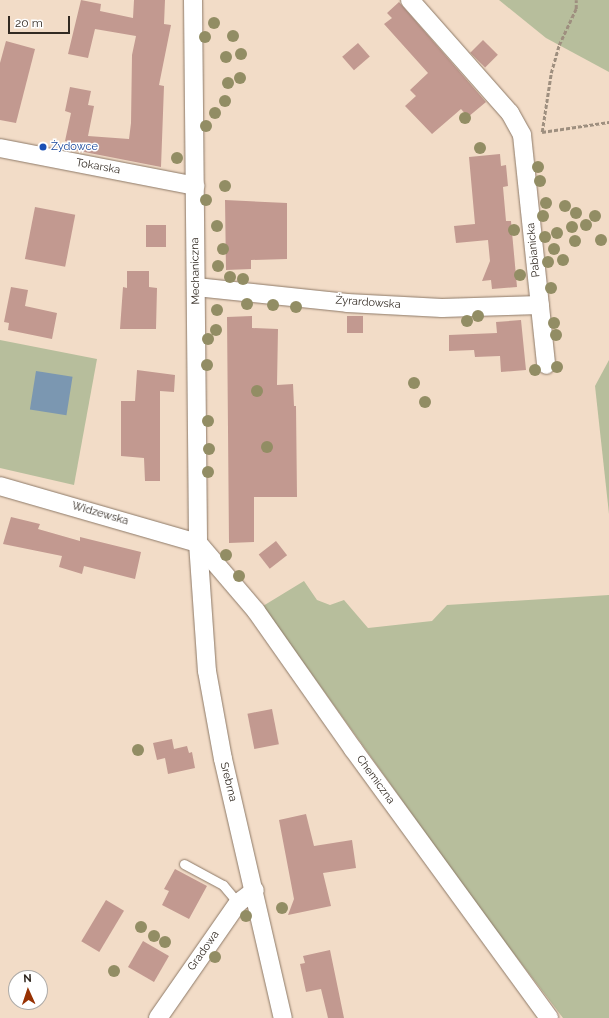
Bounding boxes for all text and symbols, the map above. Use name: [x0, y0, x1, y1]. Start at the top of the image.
scale bar: [10, 8, 72, 34]
text: 20 m: [15, 16, 43, 30]
place label: Żydowce: [51, 140, 98, 154]
marker: Żydowce: [38, 142, 48, 152]
street label: Tokarska: [75, 157, 121, 177]
street label: Pabianicka: [525, 222, 543, 278]
street label: Mechaniczna: [189, 237, 203, 305]
street label: Żyrardowska: [335, 294, 401, 312]
street label: Widzewska: [70, 500, 130, 528]
street label: Chemiczna: [353, 753, 397, 807]
street label: Srebrna: [217, 761, 239, 803]
street label: Gradowa: [185, 929, 223, 973]
north arrow: [8, 970, 48, 1010]
text: N: [23, 972, 32, 985]

